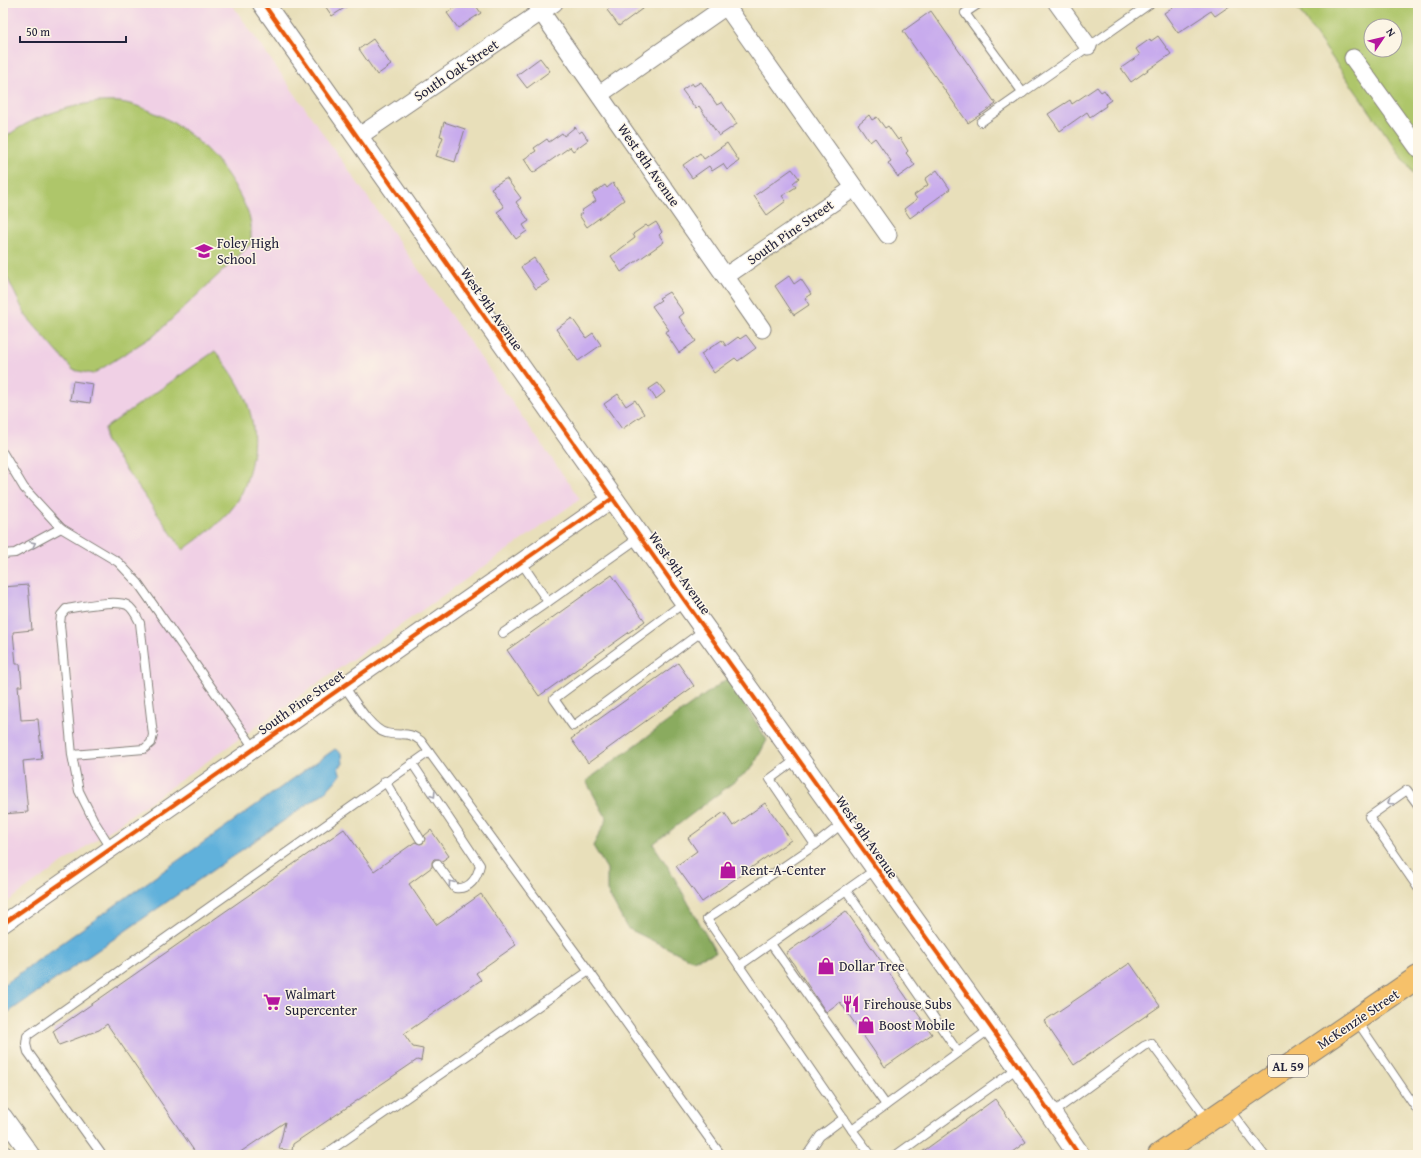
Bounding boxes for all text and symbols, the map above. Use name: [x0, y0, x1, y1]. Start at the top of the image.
scale bar: [20, 18, 126, 44]
north arrow: [1363, 18, 1403, 58]
text: 50 m: [26, 23, 50, 40]
text: N: [1383, 25, 1400, 40]
street label: South Oak Street: [410, 34, 502, 106]
street label: West 8th Avenue: [613, 119, 685, 211]
street label: South Pine Street: [743, 195, 837, 269]
place label: Foley High School: [217, 233, 279, 269]
school or university icon: Foley High School: [194, 241, 214, 261]
street label: West 9th Avenue: [456, 263, 528, 355]
street label: West 9th Avenue: [644, 527, 716, 619]
one-way arrow: [29, 541, 36, 549]
street label: South Pine Street: [254, 665, 348, 739]
one-way arrow: [429, 791, 436, 798]
street label: West 9th Avenue: [831, 791, 903, 883]
one-way arrow: [1388, 797, 1395, 804]
shop icon: Rent-A-Center: [718, 860, 738, 880]
place label: Rent-A-Center: [741, 860, 826, 880]
one-way arrow: [449, 880, 456, 887]
shop icon: Dollar Tree: [816, 956, 836, 976]
place label: Dollar Tree: [839, 956, 905, 976]
place label: Walmart Supercenter: [285, 984, 357, 1020]
street label: McKenzie Street: [1313, 984, 1403, 1054]
supermarket icon: Walmart Supercenter: [262, 992, 282, 1012]
restaurant icon: Firehouse Subs: [841, 994, 861, 1014]
place label: Firehouse Subs: [864, 994, 952, 1014]
shop icon: Boost Mobile: [856, 1015, 876, 1035]
place label: Boost Mobile: [879, 1015, 956, 1035]
road number: AL 59: [1268, 1055, 1308, 1077]

